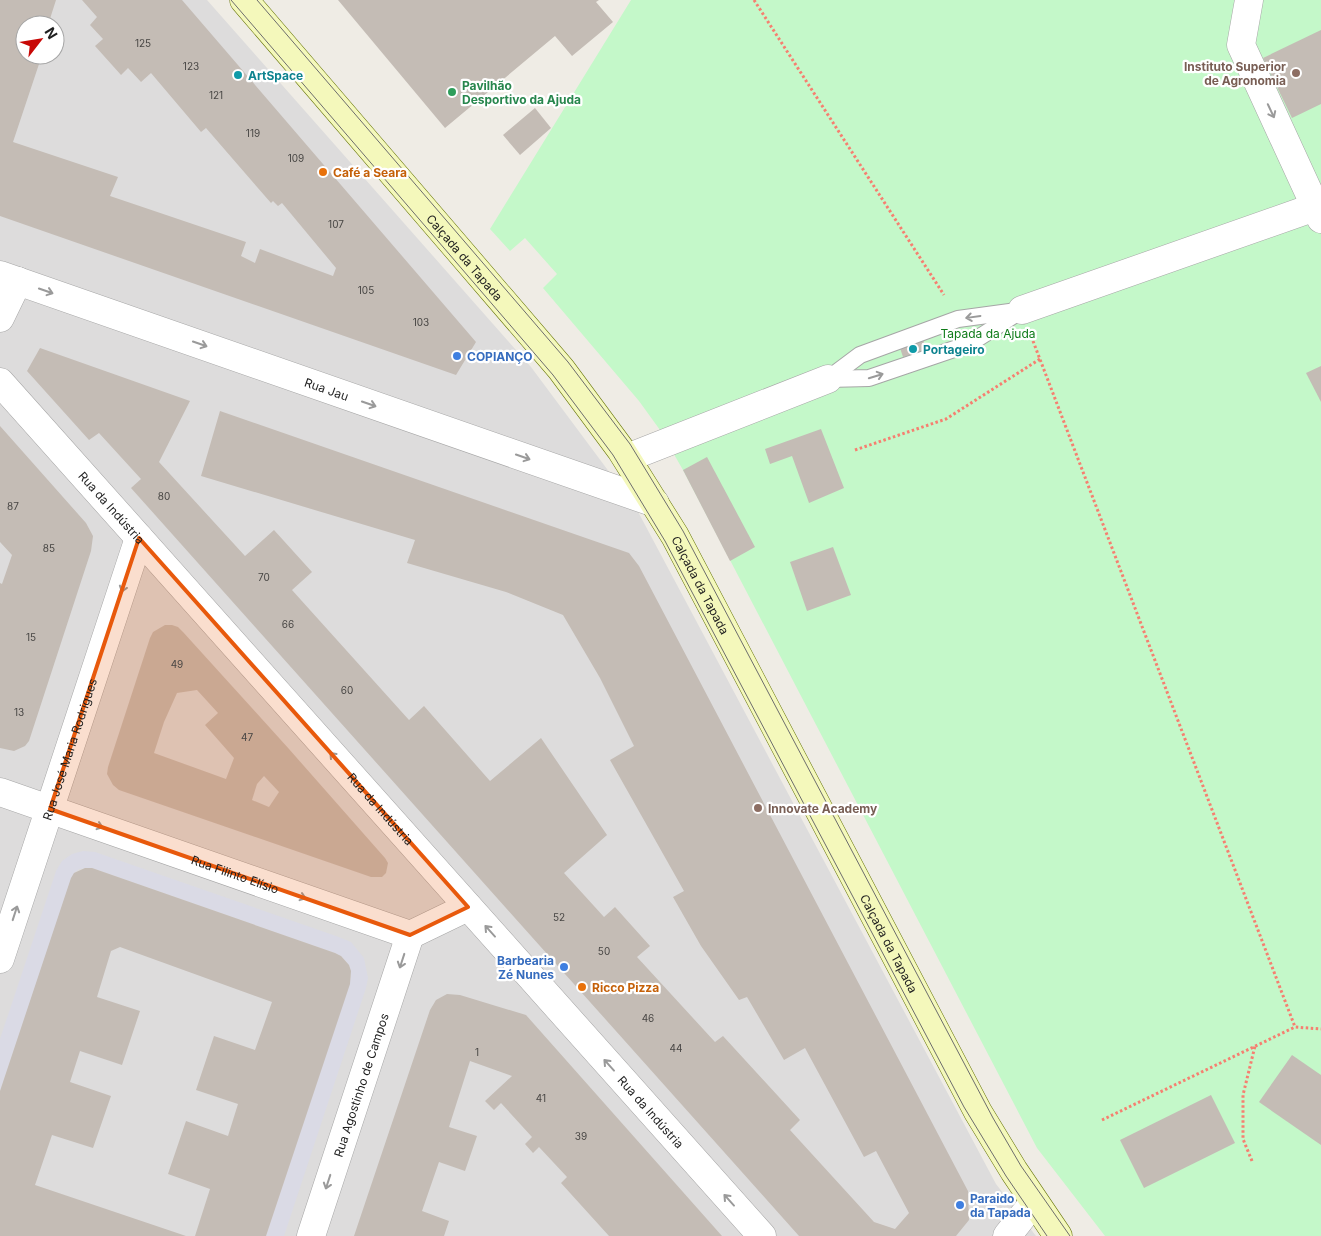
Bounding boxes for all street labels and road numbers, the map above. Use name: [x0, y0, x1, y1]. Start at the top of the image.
street label: Calçada da Tapada: [424, 211, 506, 303]
street label: Rua Jau: [303, 374, 351, 403]
street label: Rua da Indústria: [76, 468, 148, 547]
street label: Calçada da Tapada: [669, 533, 733, 637]
street label: Rua José Maria Rodrigues: [39, 676, 100, 822]
street label: Rua da Indústria: [345, 770, 417, 848]
street label: Rua Filinto Elísio: [189, 852, 281, 896]
street label: Calçada da Tapada: [857, 892, 921, 995]
street label: Rua Agostinho de Campos: [330, 1011, 391, 1159]
street label: Rua da Indústria: [615, 1072, 687, 1151]

